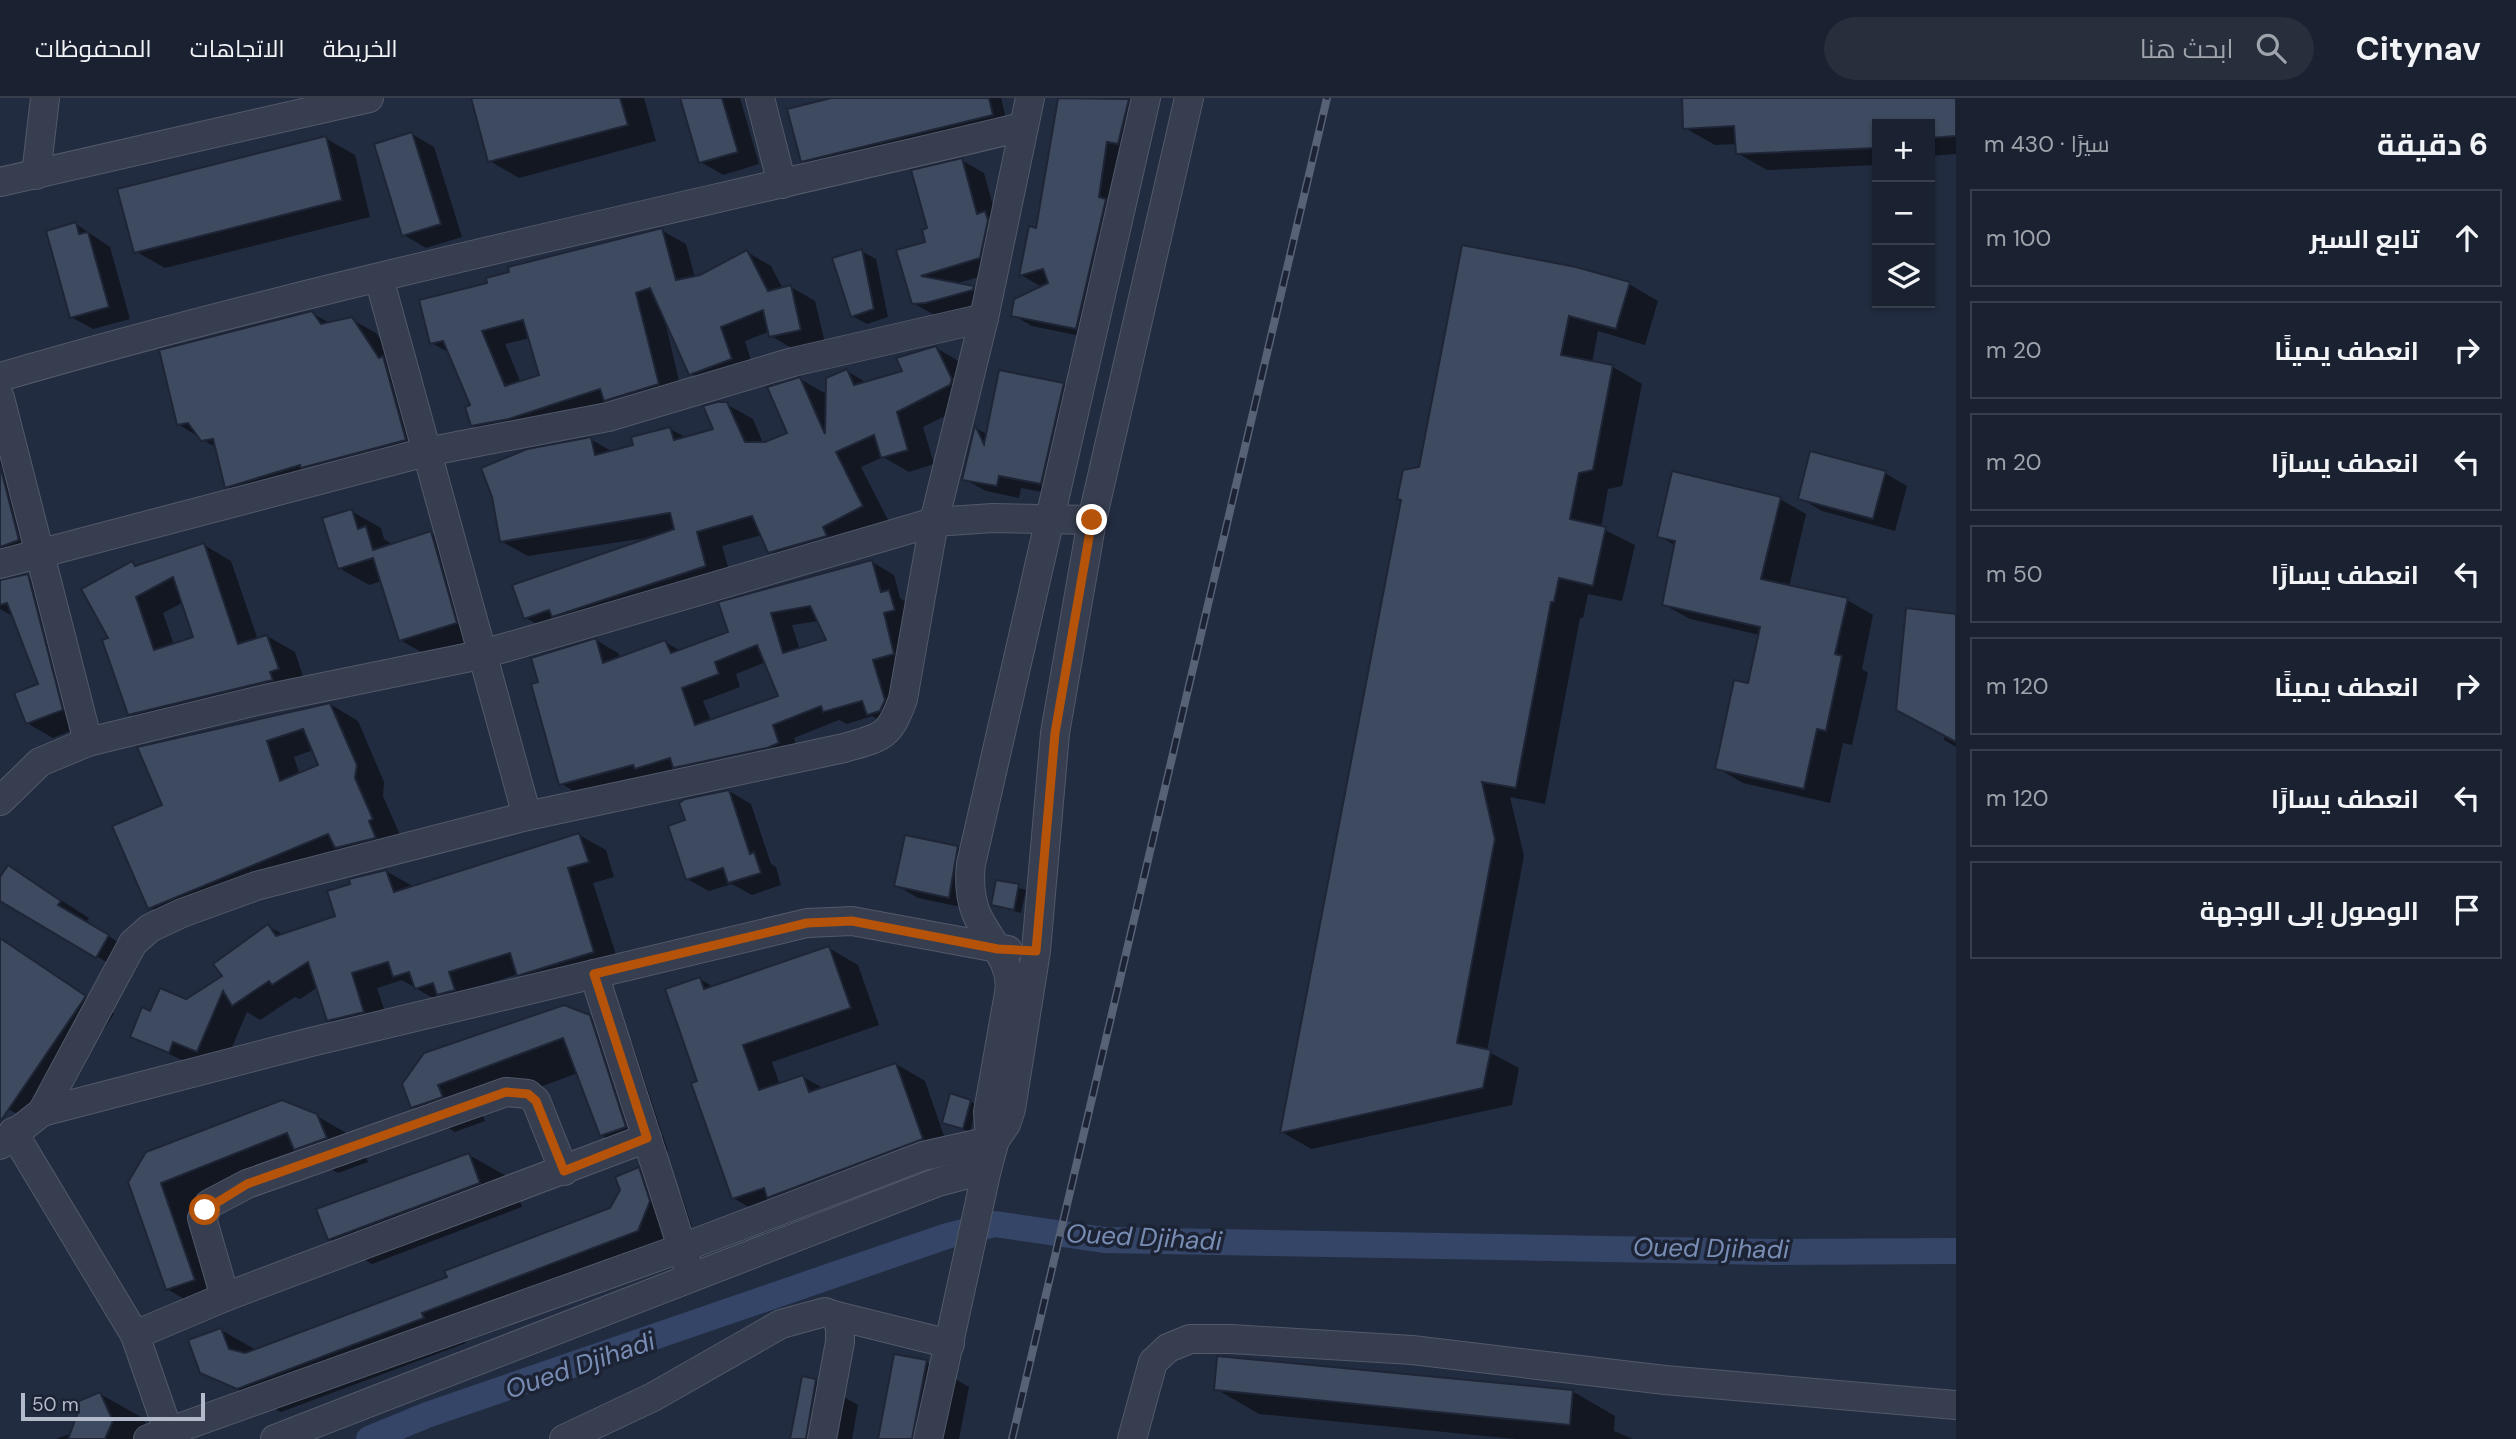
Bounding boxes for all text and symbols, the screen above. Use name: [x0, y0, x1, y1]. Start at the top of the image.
search box: [1824, 17, 2314, 80]
text: Citynav: [2356, 27, 2481, 70]
icon: search: [2252, 29, 2290, 67]
text: ابحث هنا: [2140, 32, 2234, 66]
text: المحفوظات: [35, 33, 152, 64]
text: الاتجاهات: [190, 33, 285, 64]
text: الخريطة: [323, 33, 398, 64]
map controls: [1872, 119, 1935, 308]
button: +: [1872, 119, 1935, 182]
text: 6 دقيقة: [2377, 125, 2488, 164]
text: سيرًا · 430 m: [1984, 129, 2110, 159]
button: −: [1872, 182, 1935, 245]
icon: ahead: [2448, 219, 2486, 257]
text: تابع السير: [2310, 222, 2419, 256]
text: 100 m: [1986, 223, 2051, 253]
button: layers: [1872, 245, 1935, 308]
icon: right: [2448, 331, 2486, 369]
text: انعطف يمينًا: [2274, 334, 2419, 368]
text: 20 m: [1986, 335, 2041, 365]
icon: left: [2448, 443, 2486, 481]
text: انعطف يسارًا: [2271, 446, 2419, 480]
text: 20 m: [1986, 447, 2041, 477]
route end: [1076, 504, 1107, 535]
icon: left: [2448, 555, 2486, 593]
text: انعطف يسارًا: [2271, 558, 2419, 592]
text: 50 m: [1986, 559, 2042, 589]
icon: right: [2448, 667, 2486, 705]
text: انعطف يمينًا: [2274, 670, 2419, 704]
text: 120 m: [1986, 671, 2049, 701]
icon: left: [2448, 779, 2486, 817]
text: انعطف يسارًا: [2271, 782, 2419, 816]
text: 120 m: [1986, 783, 2049, 813]
icon: arrive: [2448, 891, 2486, 929]
text: الوصول إلى الوجهة: [2200, 894, 2419, 928]
route start: [189, 1194, 220, 1225]
water label: Oued Djihadi: [1065, 1216, 1224, 1258]
water label: Oued Djihadi: [1633, 1230, 1790, 1266]
water label: Oued Djihadi: [501, 1323, 660, 1406]
scale bar: [21, 1390, 205, 1422]
text: 50 m: [32, 1392, 79, 1417]

